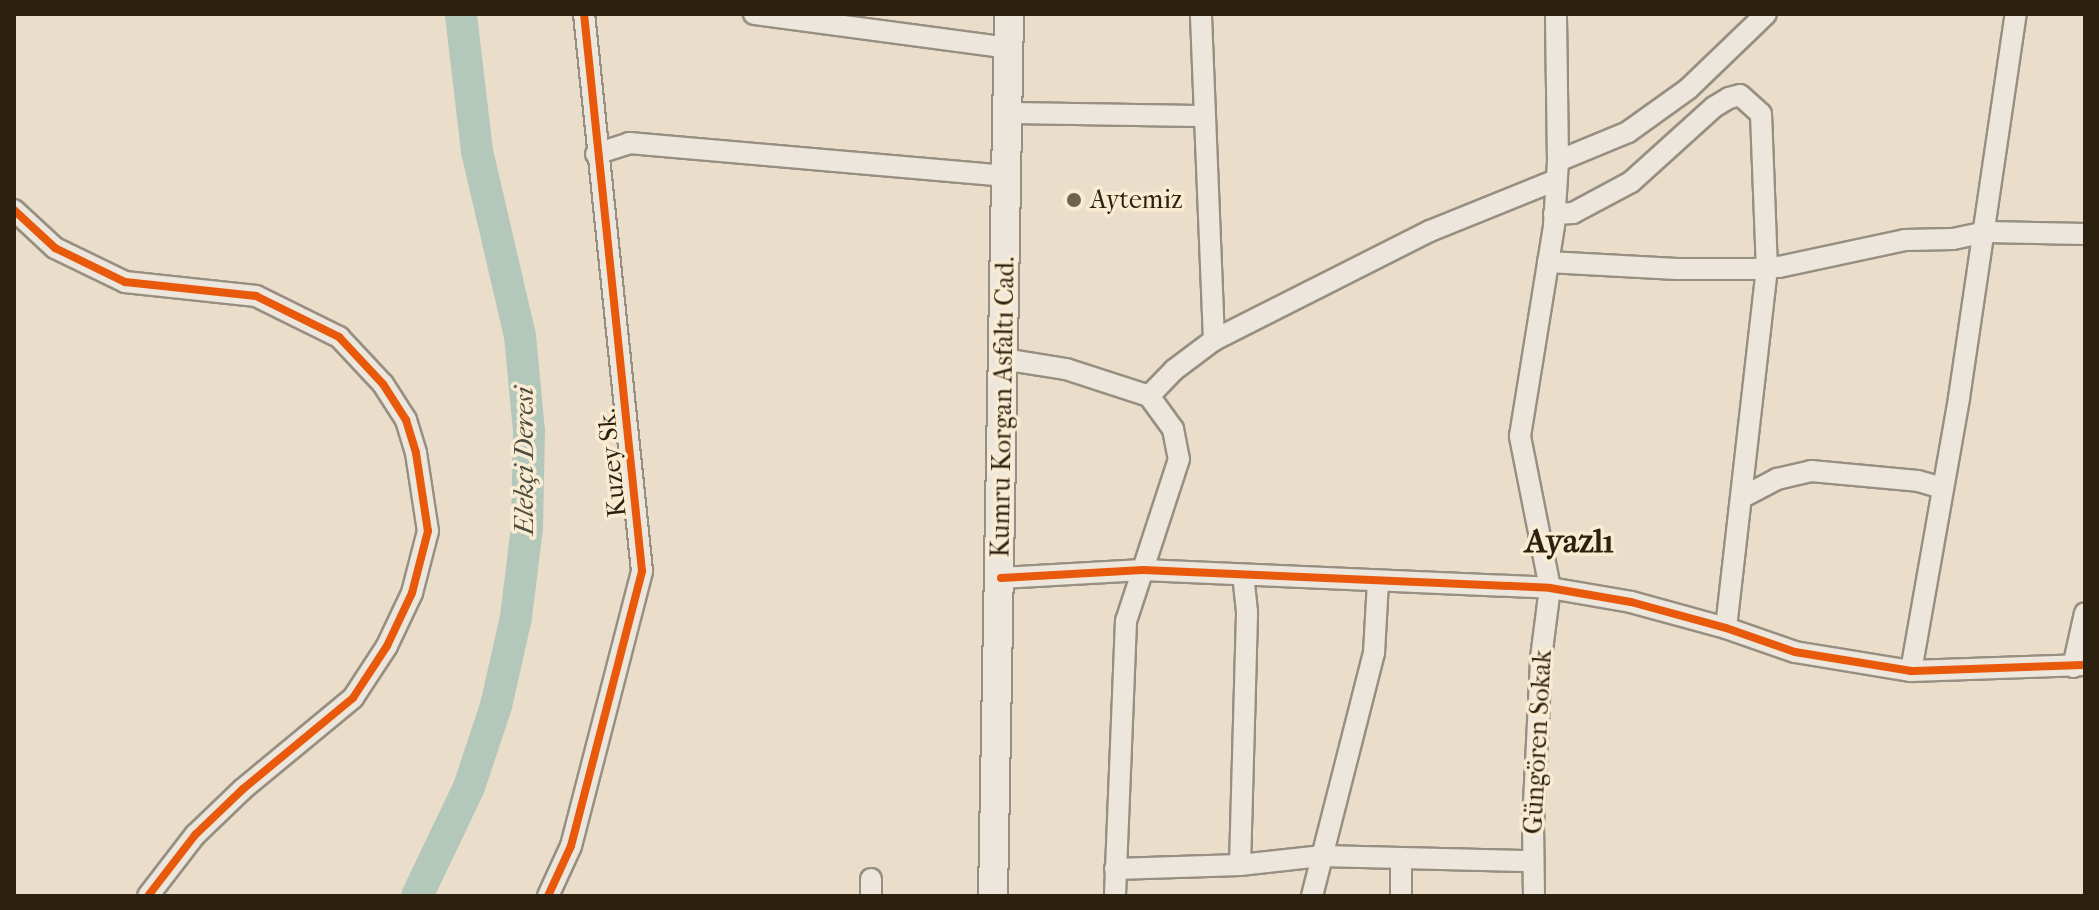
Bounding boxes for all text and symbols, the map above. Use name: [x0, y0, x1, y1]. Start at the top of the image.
place label: Aytemiz: [1090, 184, 1183, 216]
marker: Aytemiz: [1065, 191, 1083, 209]
street label: Kumru Korgan Asfaltı Cad.: [985, 256, 1021, 558]
water label: Elekçi Deresi: [507, 387, 541, 535]
street label: Kuzey Sk.: [591, 407, 633, 519]
district label: Ayazlı: [1525, 522, 1613, 562]
street label: Güngören Sokak: [1518, 649, 1558, 835]

